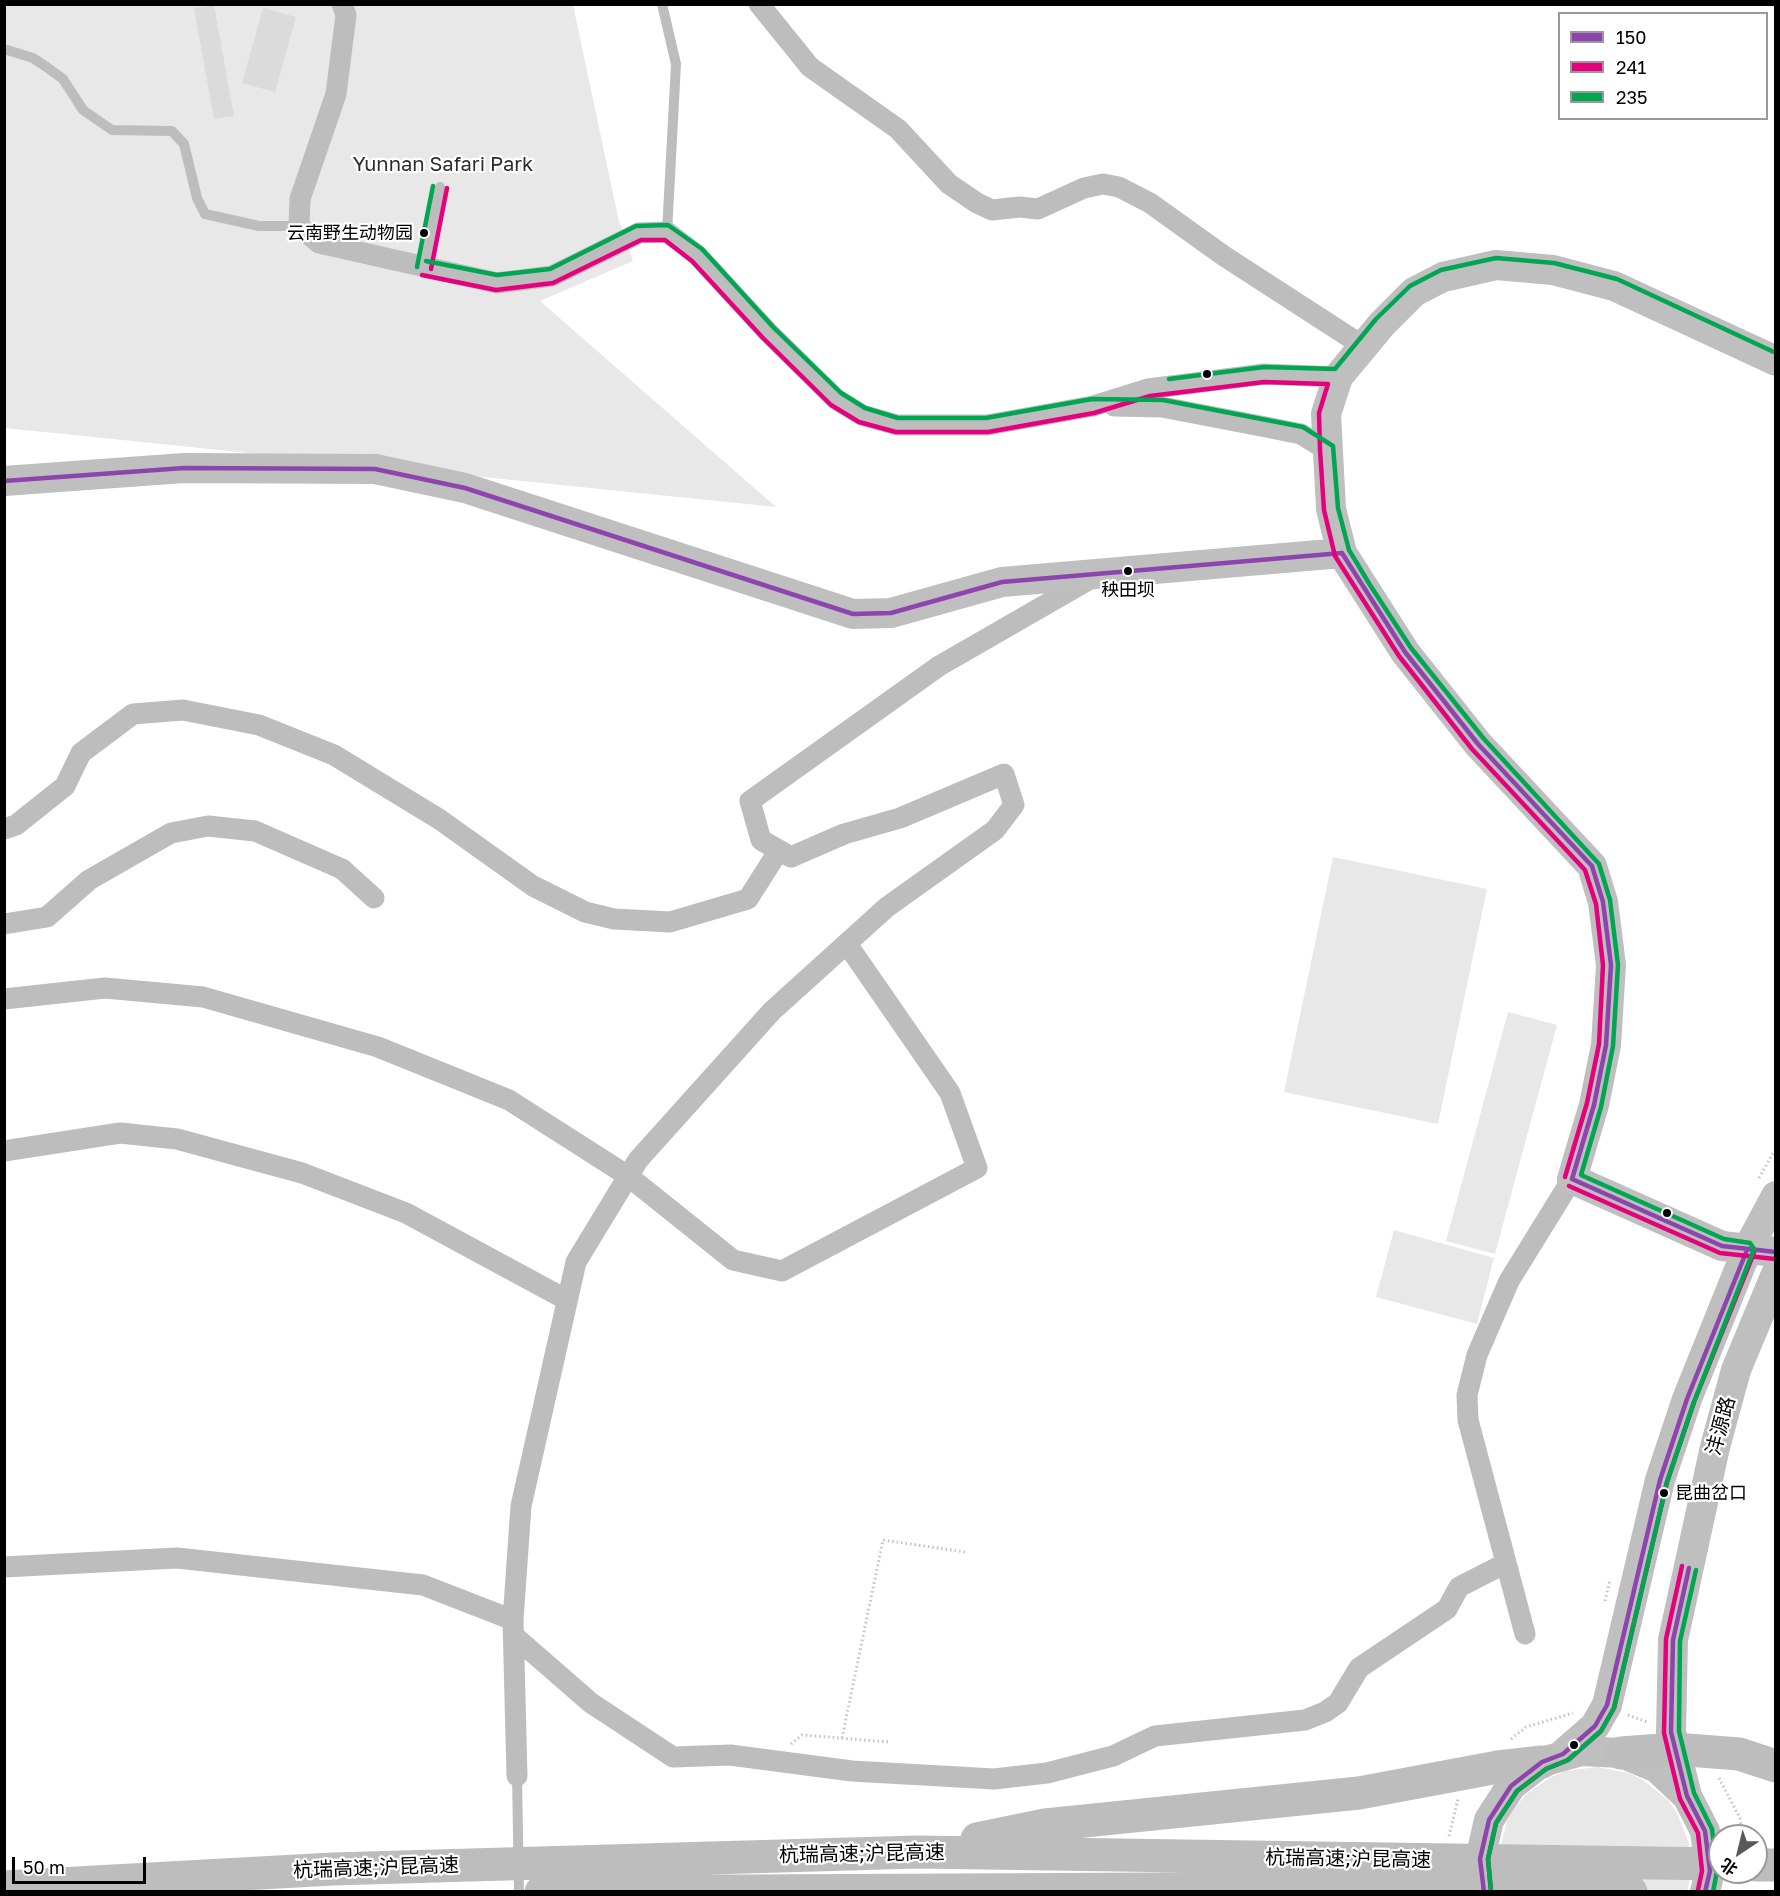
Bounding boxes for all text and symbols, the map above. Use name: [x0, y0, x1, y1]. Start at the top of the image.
legend: [1558, 12, 1768, 120]
text: 150: [1616, 26, 1646, 48]
text: 241: [1616, 56, 1646, 78]
text: 235: [1616, 86, 1647, 108]
park label: Yunnan Safari Park: [353, 153, 533, 177]
place label: 云南野生动物园: [287, 222, 413, 244]
marker: 云南野生动物园: [418, 227, 430, 239]
unlabelled marker: [1201, 368, 1213, 380]
marker: 秧田坝: [1122, 565, 1134, 577]
place label: 秧田坝: [1101, 579, 1155, 601]
unlabelled marker: [1661, 1207, 1673, 1219]
street label: 沣源路: [1702, 1394, 1740, 1458]
place label: 昆曲岔口: [1675, 1482, 1747, 1504]
marker: 昆曲岔口: [1658, 1487, 1670, 1499]
unlabelled marker: [1568, 1739, 1580, 1751]
north arrow: [1708, 1824, 1768, 1884]
street label: 杭瑞高速;沪昆高速: [779, 1841, 945, 1867]
scale bar: [15, 1845, 148, 1883]
street label: 杭瑞高速;沪昆高速: [1265, 1846, 1431, 1872]
street label: 杭瑞高速;沪昆高速: [293, 1853, 459, 1883]
text: 北: [1717, 1854, 1741, 1880]
text: 50 m: [23, 1856, 65, 1878]

